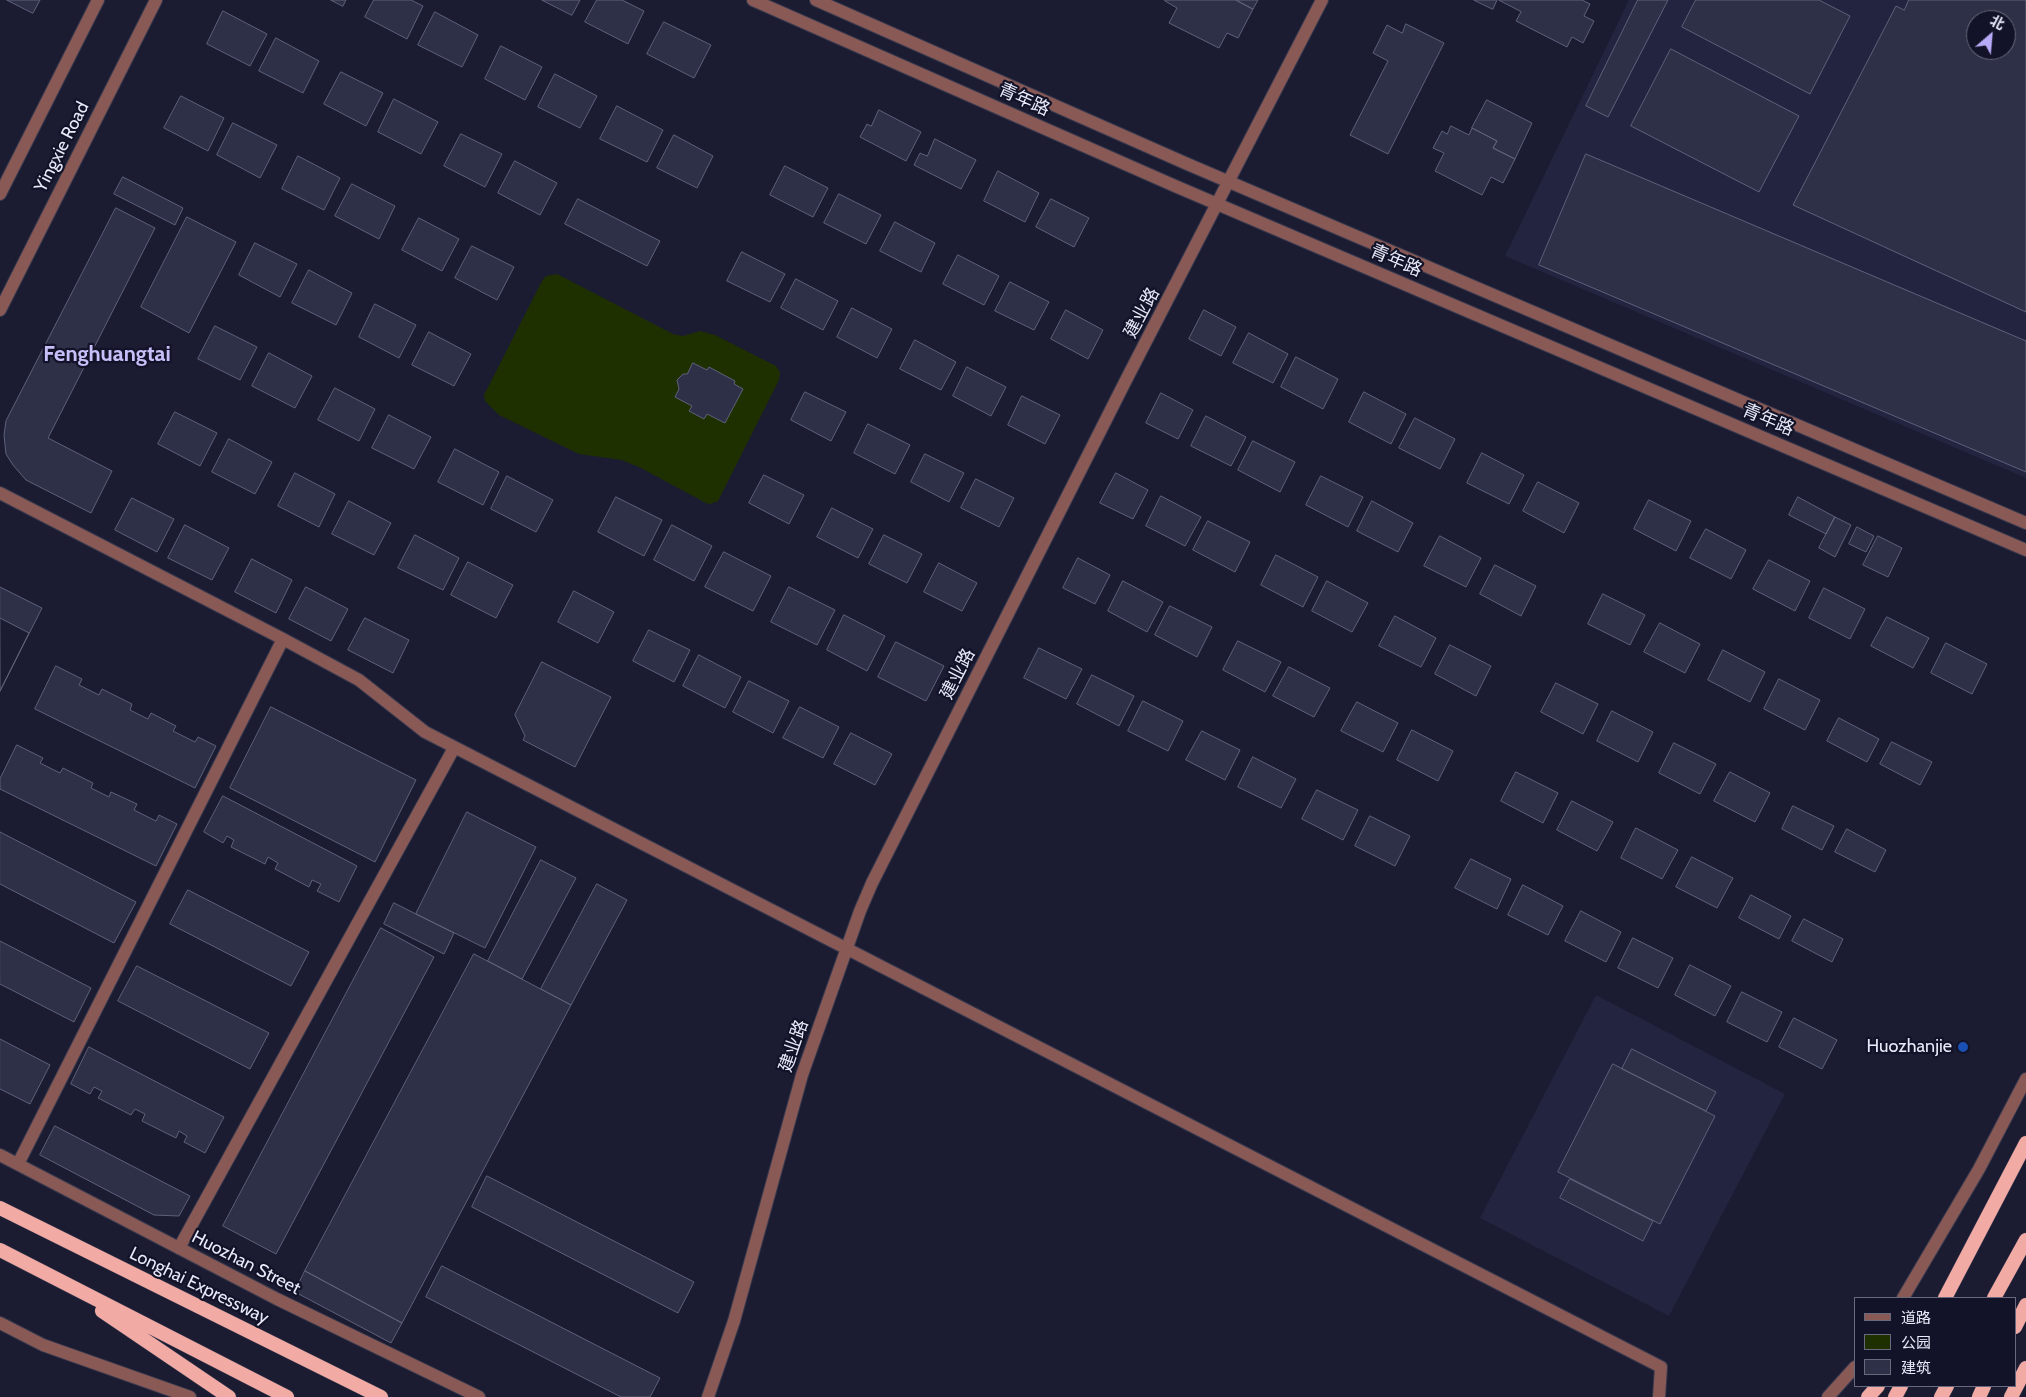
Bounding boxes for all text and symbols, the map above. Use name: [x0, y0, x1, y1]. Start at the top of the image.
north arrow: [1966, 10, 2016, 60]
text: 北: [1987, 11, 2008, 34]
street label: 青年路: [995, 79, 1053, 121]
street label: Yingxie Road: [30, 98, 94, 196]
street label: 青年路: [1367, 241, 1425, 281]
street label: 建业路: [1120, 284, 1164, 342]
district label: Fenghuangtai: [43, 342, 171, 368]
street label: 青年路: [1739, 400, 1797, 440]
street label: 建业路: [936, 645, 980, 703]
street label: 建业路: [775, 1017, 813, 1075]
place label: Huozhanjie: [1867, 1036, 1952, 1058]
marker: Huozhanjie: [1956, 1040, 1970, 1054]
street label: Huozhan Street: [188, 1226, 304, 1300]
street label: Longhai Expressway: [126, 1243, 272, 1329]
legend: [1854, 1297, 2016, 1387]
text: 道路: [1901, 1309, 1931, 1327]
text: 公园: [1901, 1334, 1931, 1352]
text: 建筑: [1901, 1359, 1931, 1377]

